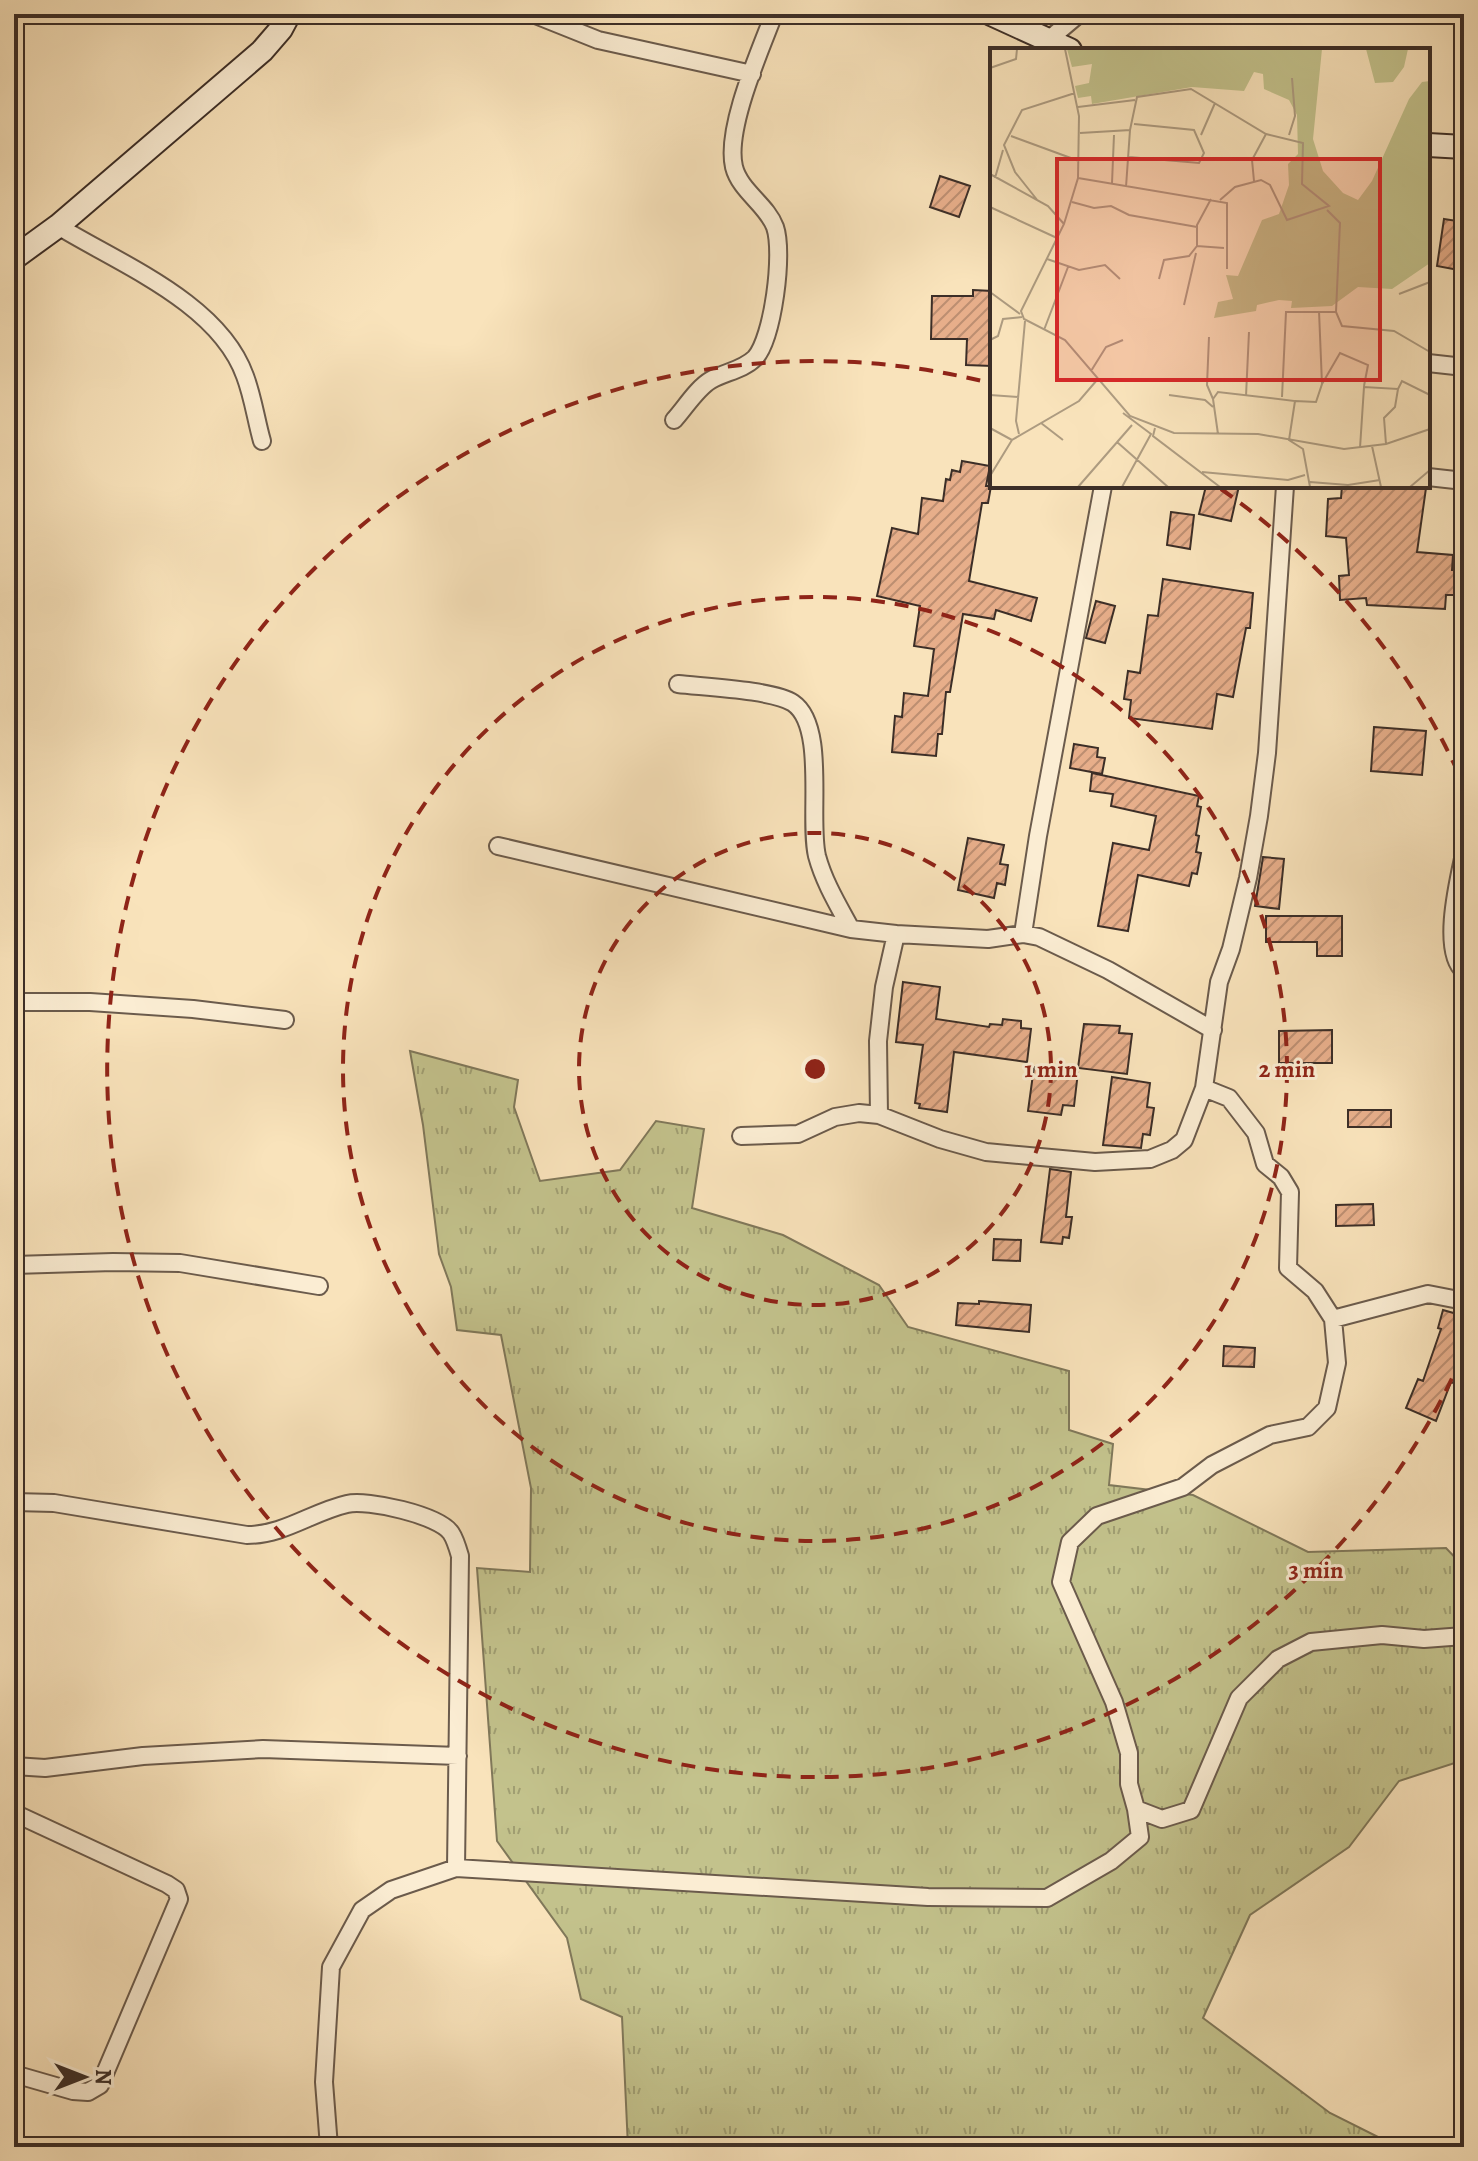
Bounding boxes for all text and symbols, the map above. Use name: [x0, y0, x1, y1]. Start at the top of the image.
inset map: [990, 48, 1430, 488]
text: 1 min: [1024, 1053, 1078, 1085]
text: 2 min: [1259, 1053, 1316, 1085]
centre of rings: [801, 1055, 829, 1083]
text: 3 min: [1288, 1554, 1344, 1586]
north arrow: [44, 2037, 124, 2117]
text: N: [88, 2069, 118, 2085]

